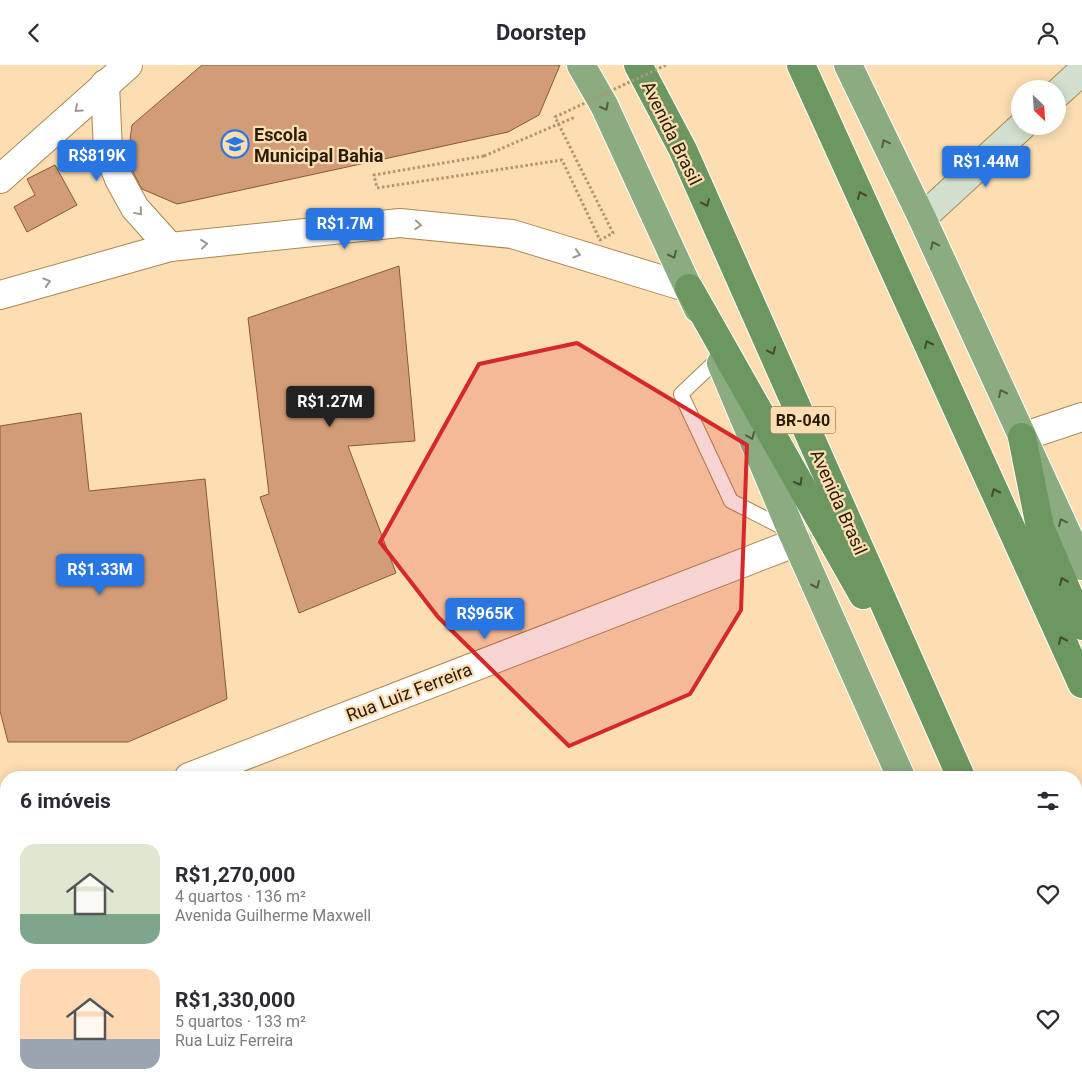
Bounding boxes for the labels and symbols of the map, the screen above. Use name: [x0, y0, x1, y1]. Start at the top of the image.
street label: Avenida Brasil: [638, 78, 706, 188]
north arrow: [1011, 80, 1066, 135]
one-way arrow: [599, 102, 609, 111]
one-way arrow: [74, 103, 83, 112]
place label: Escola Municipal Bahia: [254, 124, 384, 166]
school or university icon: Escola Municipal Bahia: [220, 129, 250, 159]
pin: R$819K: [56, 139, 138, 182]
one-way arrow: [881, 139, 892, 148]
pin: R$1.44M: [940, 145, 1032, 188]
one-way arrow: [857, 191, 867, 200]
one-way arrow: [700, 198, 711, 207]
one-way arrow: [134, 206, 142, 215]
pin: R$1.7M: [304, 207, 386, 250]
one-way arrow: [415, 219, 423, 230]
one-way arrow: [201, 239, 209, 250]
one-way arrow: [930, 241, 941, 250]
one-way arrow: [573, 248, 581, 258]
one-way arrow: [667, 250, 678, 259]
one-way arrow: [42, 277, 50, 287]
one-way arrow: [924, 340, 934, 349]
one-way arrow: [766, 346, 777, 355]
pin: R$1.27M: [284, 385, 376, 428]
one-way arrow: [998, 389, 1008, 398]
road number: BR-040: [770, 407, 836, 433]
one-way arrow: [745, 431, 756, 440]
street label: Avenida Brasil: [806, 446, 872, 558]
one-way arrow: [793, 477, 803, 486]
one-way arrow: [991, 488, 1001, 497]
one-way arrow: [1057, 518, 1068, 527]
pin: R$1.33M: [54, 553, 146, 596]
one-way arrow: [1059, 577, 1069, 586]
one-way arrow: [809, 580, 820, 589]
pin: R$965K: [444, 597, 526, 640]
one-way arrow: [1058, 636, 1068, 645]
street label: Rua Luiz Ferreira: [343, 658, 475, 726]

